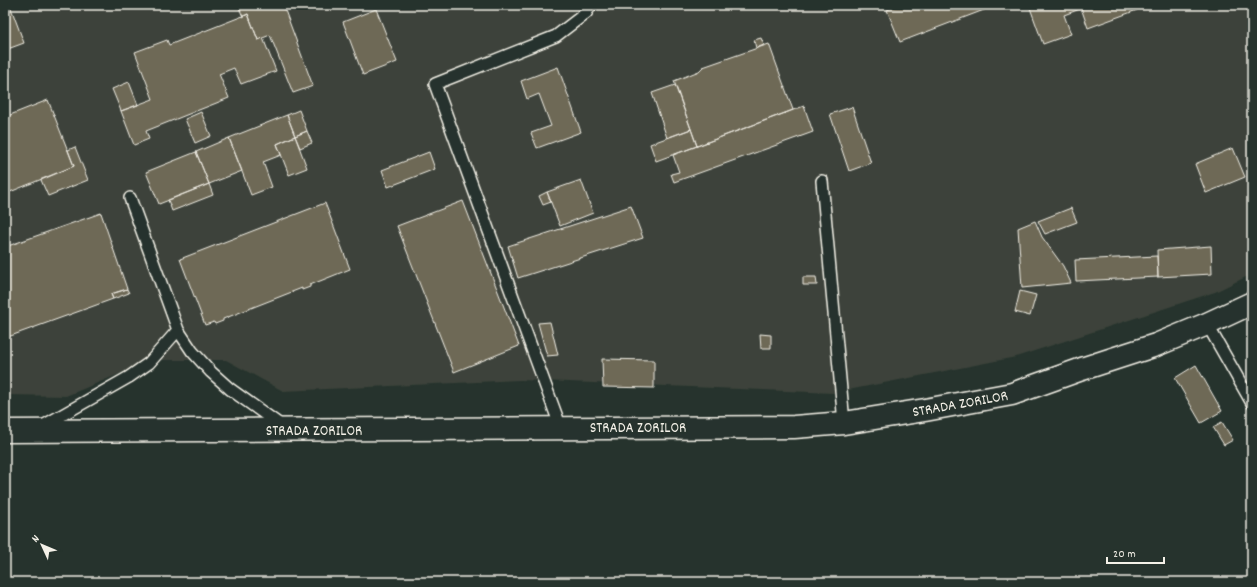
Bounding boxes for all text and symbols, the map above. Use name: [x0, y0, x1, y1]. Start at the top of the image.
street label: STRADA ZORILOR: [911, 386, 1010, 424]
street label: STRADA ZORILOR: [590, 418, 686, 440]
street label: STRADA ZORILOR: [266, 421, 362, 443]
north arrow: [22, 525, 62, 565]
text: N: [29, 532, 44, 547]
scale bar: [1107, 539, 1164, 565]
text: 20 m: [1113, 546, 1136, 563]

